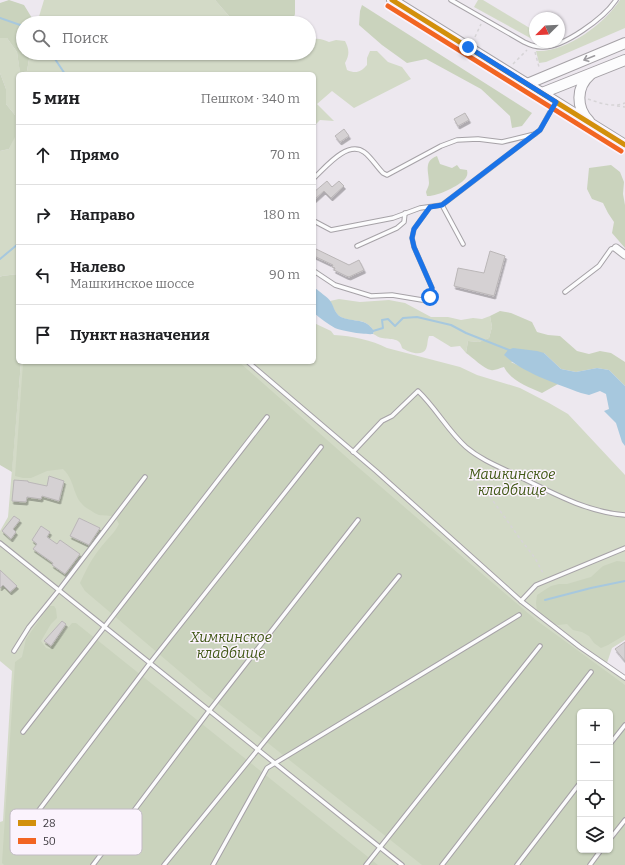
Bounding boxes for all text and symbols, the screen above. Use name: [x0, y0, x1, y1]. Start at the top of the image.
north arrow: [529, 12, 565, 48]
search box: [16, 16, 316, 60]
icon: search: [30, 27, 52, 49]
text: Поиск: [62, 29, 108, 47]
route end: [459, 38, 477, 56]
one-way arrow: [583, 55, 595, 63]
text: 5 мин: [32, 88, 80, 109]
text: Пешком · 340 m: [201, 91, 300, 106]
icon: ahead: [32, 144, 54, 166]
text: Прямо: [70, 146, 119, 164]
text: 70 m: [270, 147, 300, 162]
icon: right: [32, 204, 54, 226]
text: Направо: [70, 206, 135, 224]
text: 180 m: [264, 207, 300, 222]
text: Налево: [70, 258, 125, 276]
icon: left: [32, 264, 54, 286]
text: 90 m: [269, 267, 300, 282]
text: Машкинское шоссе: [70, 276, 194, 291]
route start: [421, 288, 439, 306]
icon: arrive: [32, 324, 54, 346]
text: Пункт назначения: [70, 326, 210, 344]
park label: Машкинское кладбище: [469, 466, 555, 499]
park label: Химкинское кладбище: [189, 629, 272, 662]
map controls: [577, 709, 613, 853]
button: +: [577, 709, 613, 745]
button: −: [577, 745, 613, 781]
button: locate: [577, 781, 613, 817]
legend: [10, 809, 142, 855]
text: 28: [43, 817, 56, 830]
button: layers: [577, 817, 613, 853]
text: 50: [43, 835, 56, 848]

